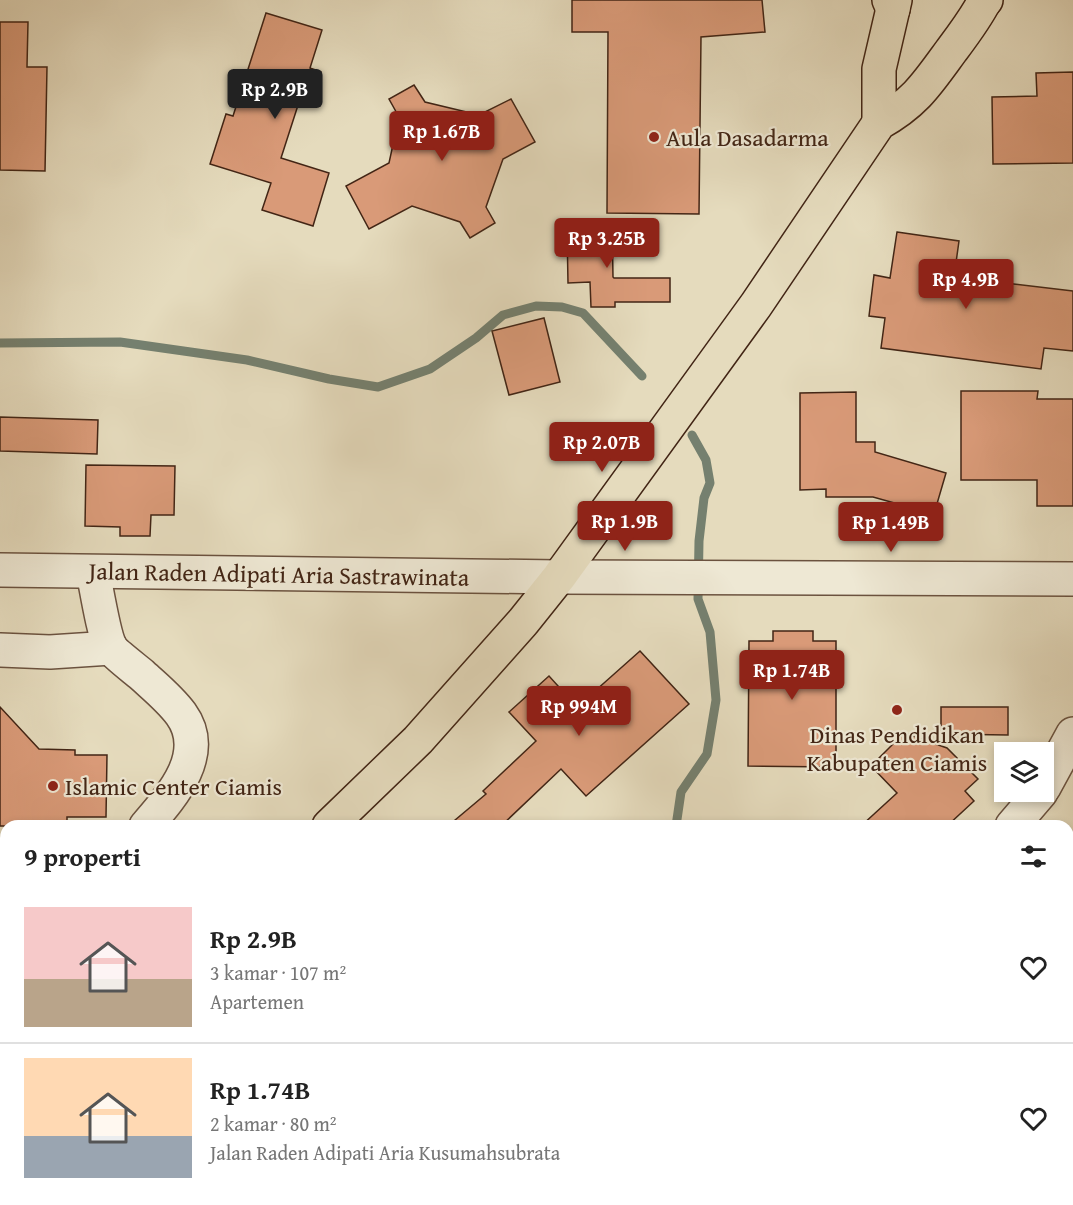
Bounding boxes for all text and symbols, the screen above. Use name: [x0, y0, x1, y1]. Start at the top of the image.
pin: Rp 2.9B: [220, 69, 330, 120]
text: Rp 2.9B: [242, 74, 308, 103]
pin: Rp 1.67B: [380, 111, 504, 162]
text: Rp 1.67B: [403, 116, 481, 145]
place label: Aula Dasadarma: [666, 120, 829, 155]
marker: Aula Dasadarma: [647, 130, 661, 144]
pin: Rp 3.25B: [545, 218, 669, 269]
text: Rp 3.25B: [568, 223, 646, 252]
pin: Rp 4.9B: [911, 259, 1021, 310]
text: Rp 4.9B: [933, 264, 999, 293]
pin: Rp 2.07B: [540, 422, 664, 473]
text: Rp 2.07B: [563, 427, 641, 456]
pin: Rp 1.9B: [570, 501, 680, 552]
pin: Rp 1.49B: [829, 502, 953, 553]
text: Rp 1.9B: [592, 506, 658, 535]
text: Rp 1.49B: [852, 507, 930, 536]
street label: Jalan Raden Adipati Aria Sastrawinata: [85, 553, 470, 595]
pin: Rp 1.74B: [730, 650, 854, 701]
text: Rp 1.74B: [753, 655, 831, 684]
pin: Rp 994M: [524, 686, 634, 737]
text: Rp 994M: [541, 691, 617, 720]
marker: Dinas Pendidikan Kabupaten Ciamis: [890, 703, 904, 717]
place label: Dinas Pendidikan Kabupaten Ciamis: [807, 717, 987, 780]
map controls: [994, 742, 1054, 802]
button: layers: [994, 742, 1054, 802]
place label: Islamic Center Ciamis: [65, 769, 282, 804]
marker: Islamic Center Ciamis: [46, 779, 60, 793]
text: 9 properti: [24, 837, 141, 876]
icon: filters: [1017, 840, 1050, 873]
text: Rp 2.9B: [210, 919, 297, 958]
icon: home: [72, 931, 144, 1003]
icon: heart: [1017, 951, 1050, 984]
text: 3 kamar · 107 m²: [210, 958, 346, 987]
text: Apartemen: [210, 987, 304, 1016]
text: Rp 1.74B: [210, 1070, 310, 1109]
icon: home: [72, 1082, 144, 1154]
icon: heart: [1017, 1102, 1050, 1135]
text: 2 kamar · 80 m²: [210, 1109, 337, 1138]
text: Jalan Raden Adipati Aria Kusumahsubrata: [210, 1138, 560, 1167]

